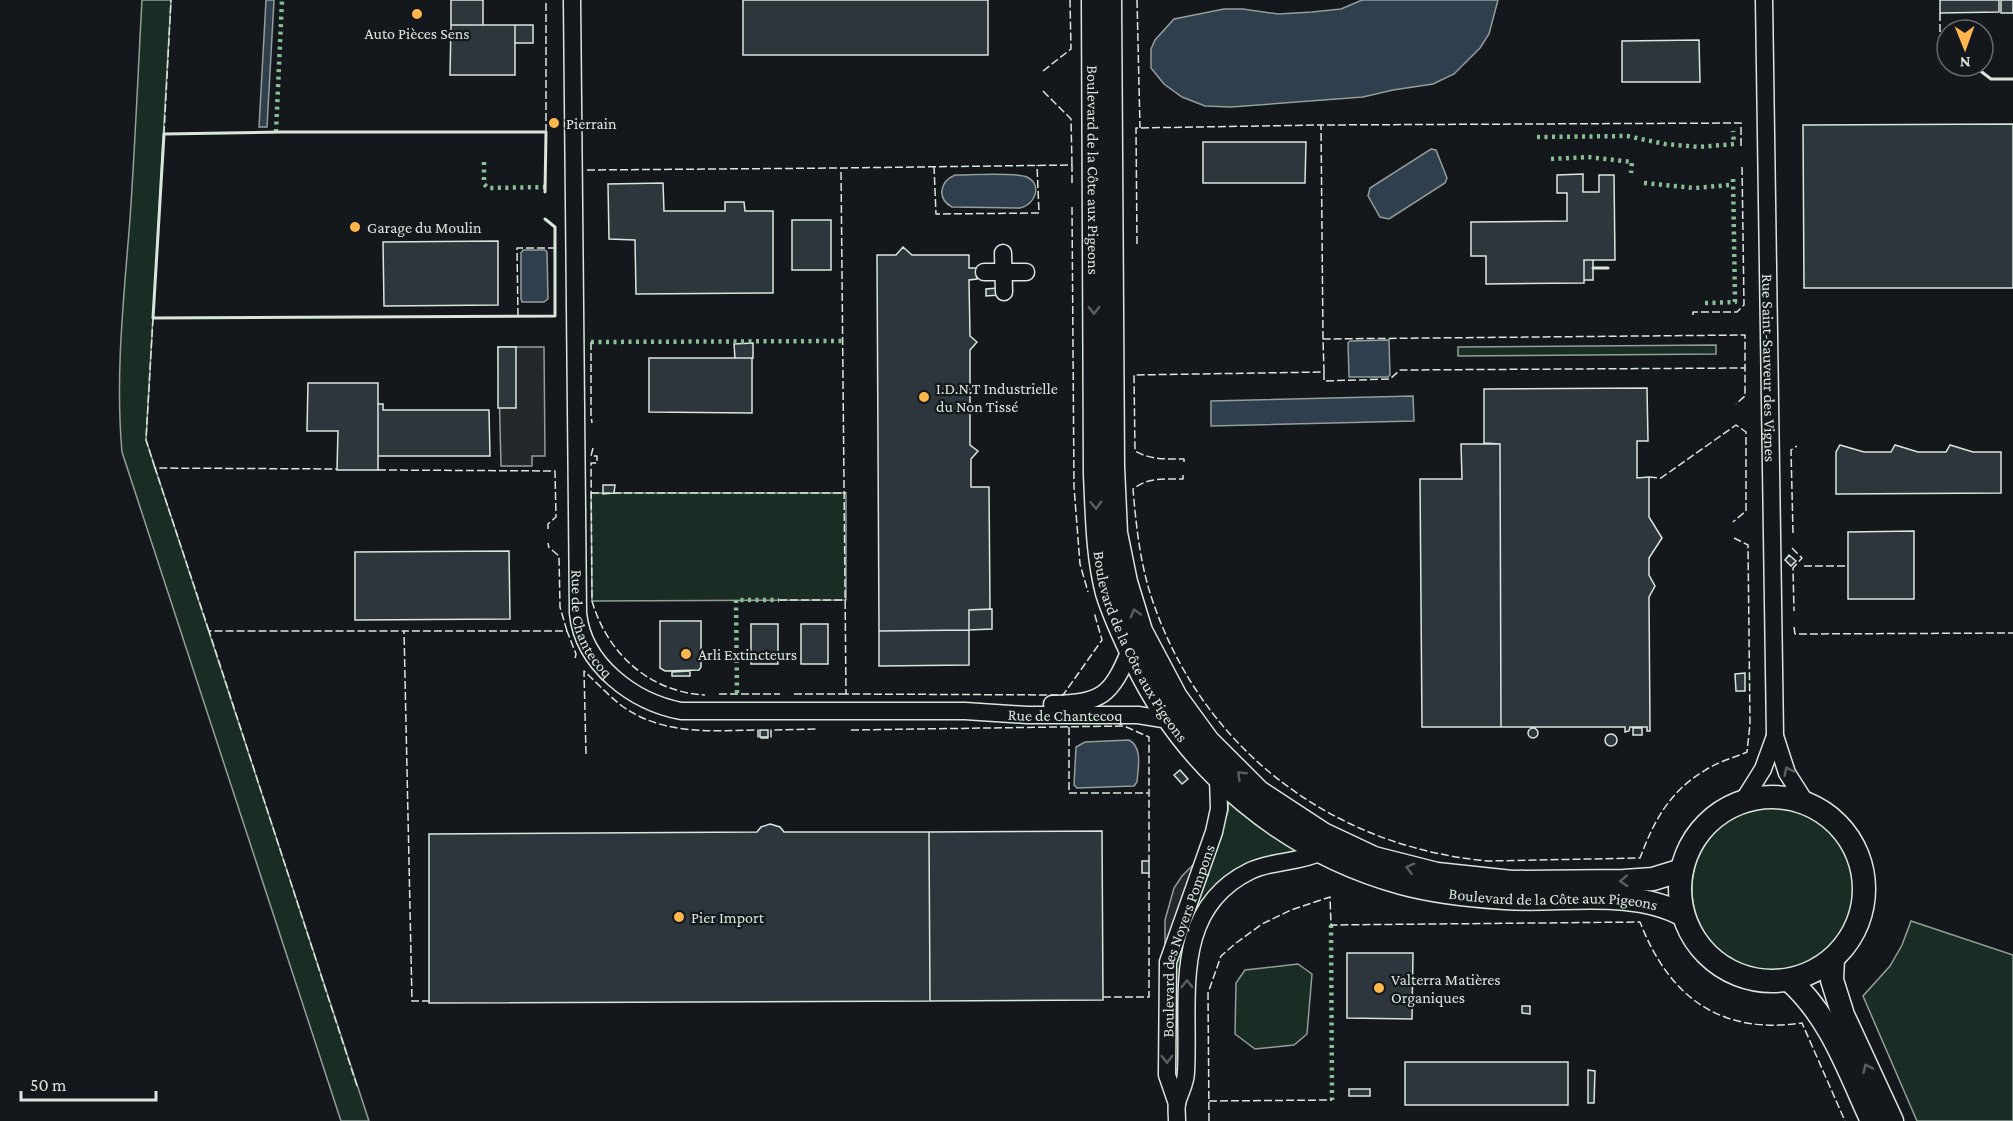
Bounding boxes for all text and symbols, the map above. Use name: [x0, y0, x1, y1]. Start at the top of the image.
marker: Auto Pièces Sens: [410, 7, 424, 21]
north arrow: [1935, 18, 1995, 78]
place label: Auto Pièces Sens: [364, 25, 470, 42]
text: N: [1960, 54, 1971, 71]
street label: Boulevard de la Côte aux Pigeons: [1084, 65, 1103, 275]
place label: Pierrain: [566, 115, 617, 132]
marker: Pierrain: [547, 116, 561, 130]
place label: Garage du Moulin: [367, 219, 482, 237]
marker: Garage du Moulin: [348, 220, 362, 234]
street label: Rue Saint-Sauveur des Vignes: [1760, 274, 1779, 462]
one-way arrow: [1088, 306, 1100, 315]
place label: I.D.N.T Industrielle du Non Tissé: [936, 380, 1058, 415]
marker: I.D.N.T Industrielle du Non Tissé: [917, 390, 931, 404]
one-way arrow: [1090, 501, 1103, 510]
street label: Boulevard de la Côte aux Pigeons: [1091, 550, 1191, 745]
street label: Rue de Chantecoq: [569, 570, 617, 682]
one-way arrow: [1130, 608, 1142, 619]
place label: Arli Extincteurs: [698, 646, 797, 663]
marker: Arli Extincteurs: [679, 647, 693, 661]
street label: Rue de Chantecoq: [1007, 705, 1123, 725]
one-way arrow: [1783, 766, 1795, 777]
one-way arrow: [1237, 771, 1247, 782]
street label: Boulevard des Noyers Pompons: [1159, 842, 1217, 1038]
one-way arrow: [1405, 862, 1415, 875]
one-way arrow: [1620, 874, 1629, 887]
street label: Boulevard de la Côte aux Pigeons: [1448, 884, 1660, 913]
place label: Pier Import: [691, 909, 765, 927]
marker: Pier Import: [672, 910, 686, 924]
place label: Valterra Matières Organiques: [1391, 971, 1501, 1007]
one-way arrow: [1181, 980, 1193, 989]
marker: Valterra Matières Organiques: [1372, 981, 1386, 995]
one-way arrow: [1161, 1054, 1173, 1063]
one-way arrow: [1863, 1063, 1875, 1074]
scale bar: [21, 1064, 156, 1102]
text: 50 m: [30, 1075, 67, 1095]

